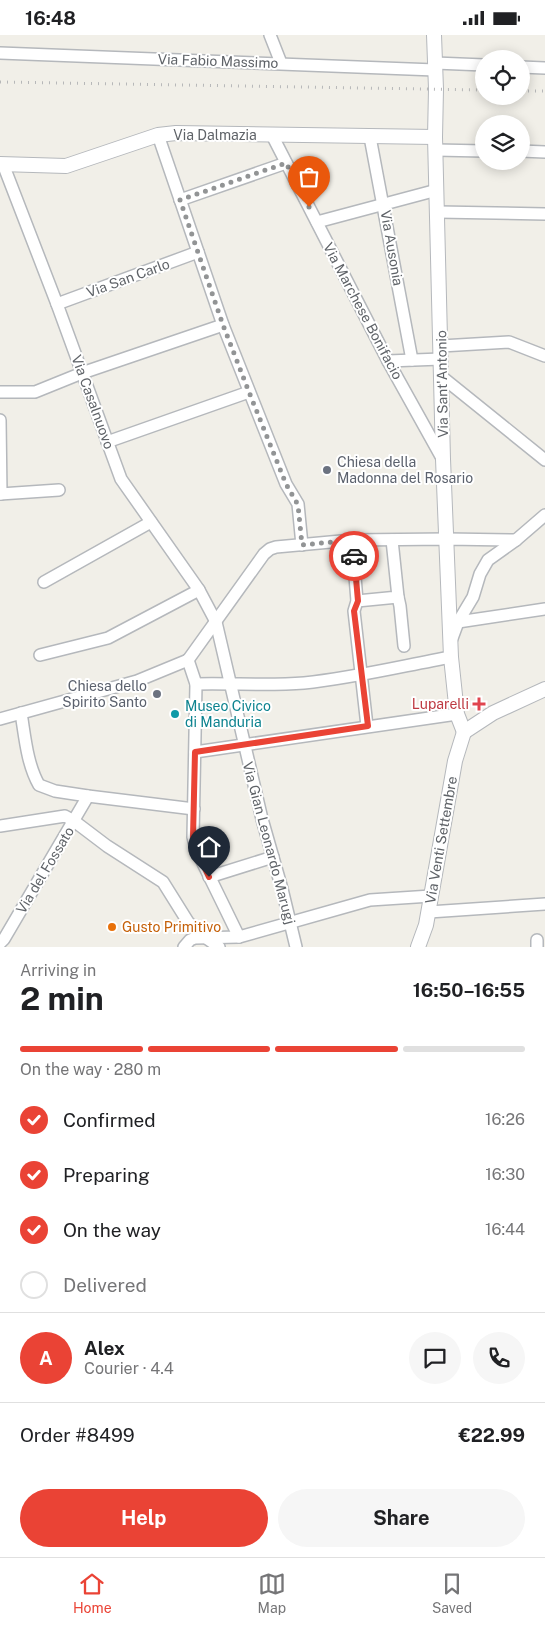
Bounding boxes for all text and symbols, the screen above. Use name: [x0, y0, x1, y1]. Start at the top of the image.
text: 16:48: [25, 7, 76, 29]
map controls: [475, 50, 530, 170]
button: locate: [475, 50, 530, 105]
street label: Via Fabio Massimo: [157, 51, 279, 71]
button: layers: [475, 115, 530, 170]
street label: Via Dalmazia: [173, 127, 257, 143]
pin: [288, 156, 330, 207]
icon: bag: [295, 163, 323, 191]
street label: Via Ausonia: [377, 209, 407, 287]
street label: Via Marchese Bonifacio: [320, 240, 406, 382]
street label: Via San Carlo: [84, 256, 172, 300]
street label: Via Sant'Antonio: [433, 330, 451, 438]
street label: Via Casalnuovo: [69, 353, 117, 451]
place label: Chiesa della Madonna del Rosario: [337, 454, 473, 486]
marker: Chiesa della Madonna del Rosario: [321, 464, 333, 476]
courier: [329, 531, 379, 581]
icon: car: [340, 542, 368, 570]
place label: Chiesa dello Spirito Santo: [62, 678, 147, 710]
marker: Chiesa dello Spirito Santo: [151, 688, 163, 700]
place label: Luparelli: [412, 696, 469, 712]
place label: Museo Civico di Manduria: [185, 698, 271, 730]
marker: Luparelli: [473, 698, 485, 710]
marker: Museo Civico di Manduria: [169, 708, 181, 720]
street label: Via Gian Leonardo Marugj: [240, 760, 298, 926]
street label: Via Venti Settembre: [422, 775, 460, 905]
street label: Via del Fossato: [13, 824, 77, 916]
pin: [188, 826, 230, 877]
icon: home: [195, 833, 223, 861]
place label: Gusto Primitivo: [122, 919, 221, 935]
marker: Gusto Primitivo: [106, 921, 118, 933]
text: Arriving in: [20, 961, 96, 980]
text: 16:50–16:55: [413, 979, 525, 1001]
text: 2 min: [20, 980, 104, 1017]
text: On the way · 280 m: [20, 1060, 161, 1079]
icon: check: [20, 1106, 48, 1134]
text: Confirmed: [63, 1109, 156, 1131]
text: 16:26: [485, 1110, 525, 1129]
icon: check: [20, 1161, 48, 1189]
text: Preparing: [63, 1164, 150, 1186]
text: 16:30: [485, 1165, 525, 1184]
icon: check: [20, 1216, 48, 1244]
text: On the way: [63, 1219, 161, 1241]
text: 16:44: [485, 1220, 525, 1239]
text: Delivered: [63, 1274, 147, 1296]
button: chat: [409, 1332, 461, 1384]
button: phone: [473, 1332, 525, 1384]
text: Alex: [84, 1337, 125, 1359]
text: A: [39, 1347, 53, 1369]
text: Courier · 4.4: [84, 1359, 174, 1378]
text: Order #8499: [20, 1424, 135, 1446]
text: €22.99: [458, 1424, 525, 1446]
button: Help: [20, 1489, 268, 1547]
button: Share: [278, 1489, 525, 1547]
tab: Home: [73, 1570, 112, 1616]
tab: Map: [258, 1570, 286, 1616]
tab: Saved: [432, 1570, 472, 1616]

